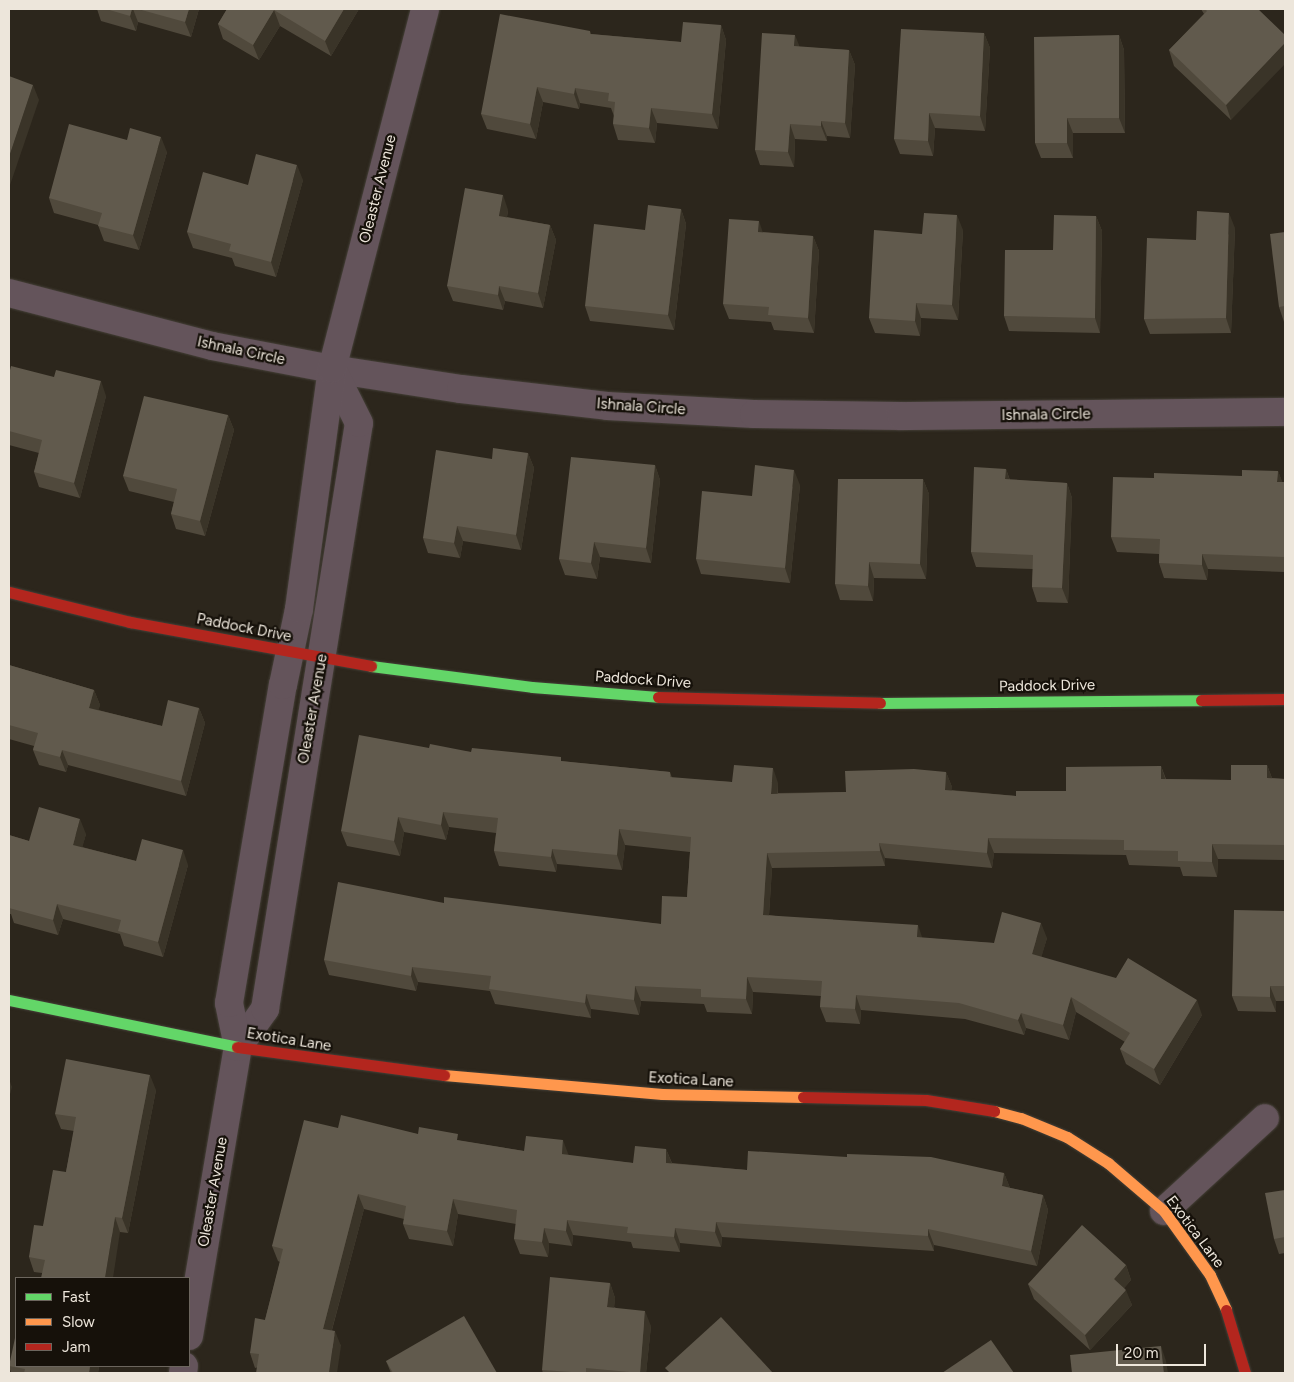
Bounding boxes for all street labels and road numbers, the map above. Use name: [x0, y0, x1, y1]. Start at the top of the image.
street label: Oleaster Avenue: [356, 133, 400, 245]
street label: Ishnala Circle: [196, 333, 286, 369]
street label: Ishnala Circle: [596, 395, 686, 419]
street label: Ishnala Circle: [1001, 405, 1091, 425]
street label: Paddock Drive: [195, 610, 293, 646]
street label: Oleaster Avenue: [294, 653, 332, 765]
street label: Paddock Drive: [594, 668, 692, 692]
street label: Paddock Drive: [999, 676, 1095, 696]
street label: Exotica Lane: [245, 1024, 333, 1056]
street label: Exotica Lane: [648, 1069, 734, 1091]
street label: Oleaster Avenue: [194, 1136, 232, 1248]
street label: Exotica Lane: [1162, 1193, 1228, 1271]

